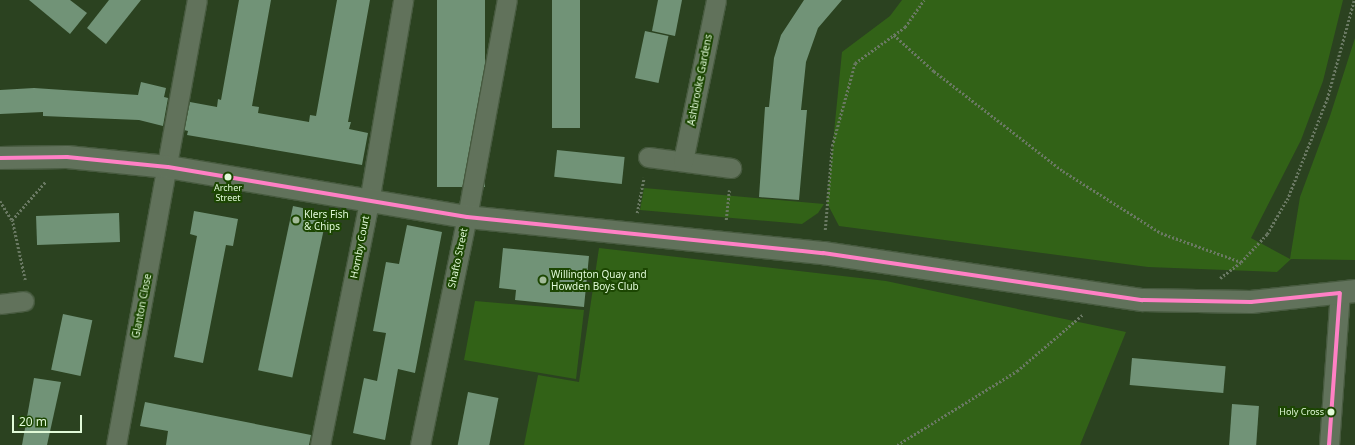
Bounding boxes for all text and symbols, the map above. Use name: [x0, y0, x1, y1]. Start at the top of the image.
street label: Ashbrooke Gardens: [685, 33, 715, 127]
marker: Archer Street: [223, 172, 233, 182]
place label: Archer Street: [214, 183, 242, 204]
place label: Klers Fish & Chips: [304, 208, 349, 232]
marker: Klers Fish & Chips: [291, 215, 301, 225]
street label: Hornby Court: [348, 215, 372, 279]
street label: Shafto Street: [446, 227, 470, 289]
place label: Willington Quay and Howden Boys Club: [551, 268, 647, 292]
street label: Glanton Close: [130, 273, 154, 339]
marker: Willington Quay and Howden Boys Club: [538, 275, 548, 285]
scale bar: [14, 407, 84, 433]
place label: Holy Cross: [1279, 407, 1324, 417]
marker: Holy Cross: [1326, 407, 1336, 417]
text: 20 m: [19, 413, 47, 430]

